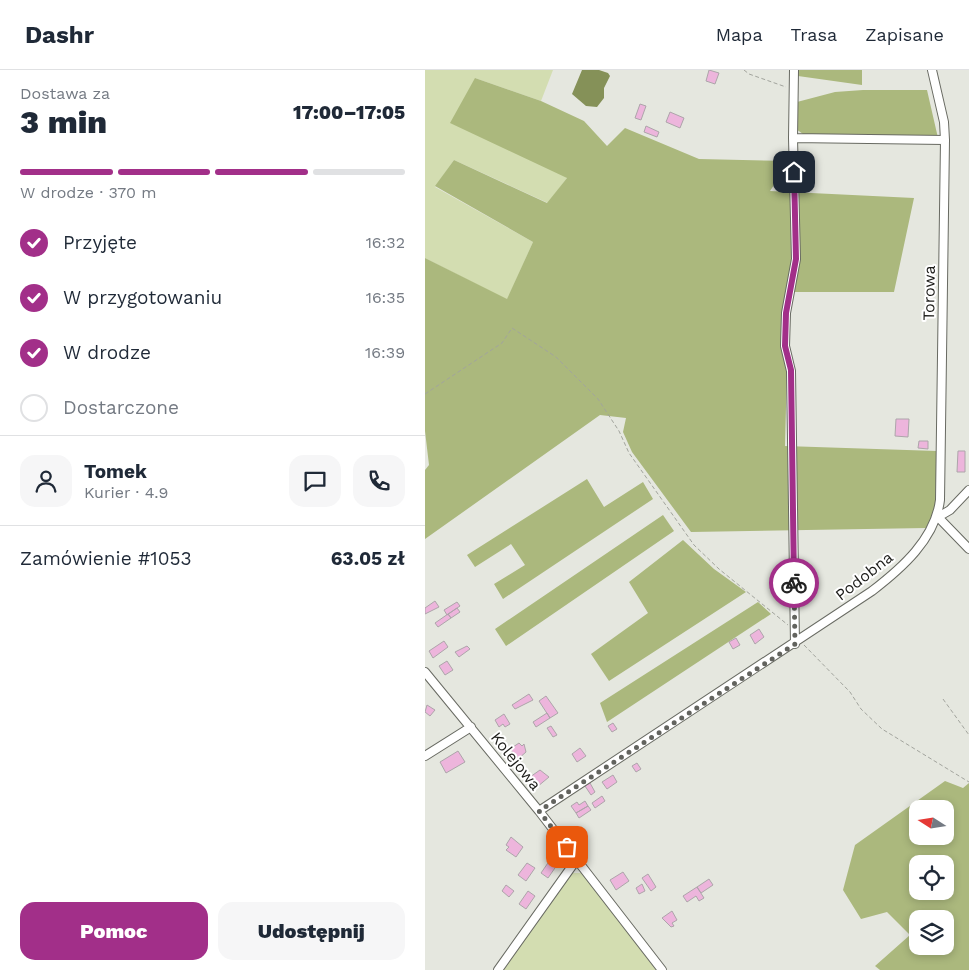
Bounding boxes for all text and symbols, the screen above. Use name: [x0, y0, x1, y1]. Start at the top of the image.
text: Dashr: [25, 21, 94, 49]
text: Mapa: [716, 24, 763, 45]
text: Trasa: [791, 24, 837, 45]
text: Zapisane: [865, 24, 944, 45]
text: Dostawa za: [20, 84, 110, 103]
text: 17:00–17:05: [293, 101, 405, 124]
text: 3 min: [20, 103, 107, 141]
pin: [773, 151, 815, 193]
icon: home: [780, 158, 808, 186]
text: W drodze · 370 m: [20, 183, 157, 202]
icon: check: [20, 229, 48, 257]
text: Przyjęte: [63, 231, 137, 254]
text: 16:32: [366, 233, 405, 252]
street label: Torowa: [919, 265, 939, 321]
icon: check: [20, 284, 48, 312]
text: W przygotowaniu: [63, 286, 222, 309]
text: 16:35: [366, 288, 405, 307]
icon: check: [20, 339, 48, 367]
text: W drodze: [63, 341, 151, 364]
text: 16:39: [365, 343, 405, 362]
text: Dostarczone: [63, 396, 179, 419]
button: person: [20, 455, 72, 507]
button: chat: [289, 455, 341, 507]
button: phone: [353, 455, 405, 507]
text: Tomek: [84, 460, 147, 483]
text: Kurier · 4.9: [84, 483, 168, 502]
text: Zamówienie #1053: [20, 547, 192, 570]
text: 63.05 zł: [331, 547, 405, 570]
street label: Podobna: [831, 548, 897, 604]
courier: [769, 558, 819, 608]
icon: bike: [780, 569, 808, 597]
street label: Kolejowa: [487, 728, 545, 794]
north arrow: [909, 800, 954, 845]
map controls: [909, 800, 954, 955]
pin: [546, 826, 588, 868]
icon: bag: [553, 833, 581, 861]
button: locate: [909, 855, 954, 900]
button: Pomoc: [20, 902, 208, 960]
button: Udostępnij: [218, 902, 405, 960]
button: layers: [909, 910, 954, 955]

